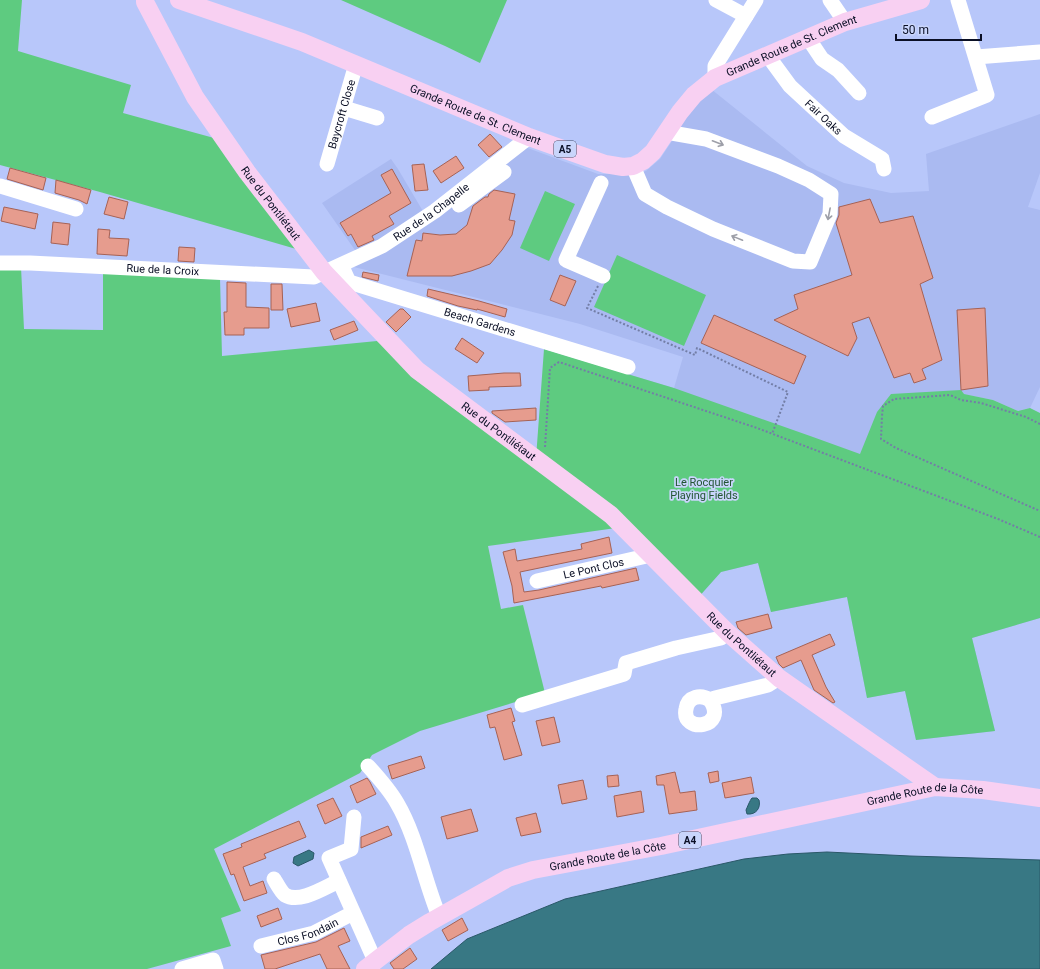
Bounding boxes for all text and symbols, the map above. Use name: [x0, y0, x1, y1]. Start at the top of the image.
street label: Grande Route de St. Clement: [724, 13, 859, 79]
scale bar: [896, 16, 981, 42]
text: 50 m: [902, 23, 929, 37]
street label: Baycroft Close: [326, 78, 358, 150]
street label: Grande Route de St. Clement: [408, 82, 543, 148]
street label: Fair Oaks: [802, 97, 845, 138]
one-way arrow: [711, 140, 723, 148]
road number: A5: [554, 141, 576, 157]
street label: Rue du Pontliétaut: [238, 164, 303, 243]
street label: Rue de la Chapelle: [391, 181, 472, 244]
one-way arrow: [825, 207, 833, 220]
one-way arrow: [732, 234, 744, 242]
street label: Rue de la Croix: [126, 262, 200, 278]
street label: Beach Gardens: [442, 305, 517, 339]
street label: Rue du Pontliétaut: [459, 399, 539, 464]
park label: Le Rocquier Playing Fields: [670, 476, 738, 502]
street label: Le Pont Clos: [562, 555, 626, 582]
street label: Rue du Pontliétaut: [704, 609, 779, 680]
street label: Grande Route de la Côte: [866, 781, 984, 809]
road number: A4: [679, 832, 701, 848]
street label: Grande Route de la Côte: [548, 839, 667, 874]
street label: Clos Fondain: [276, 916, 341, 949]

